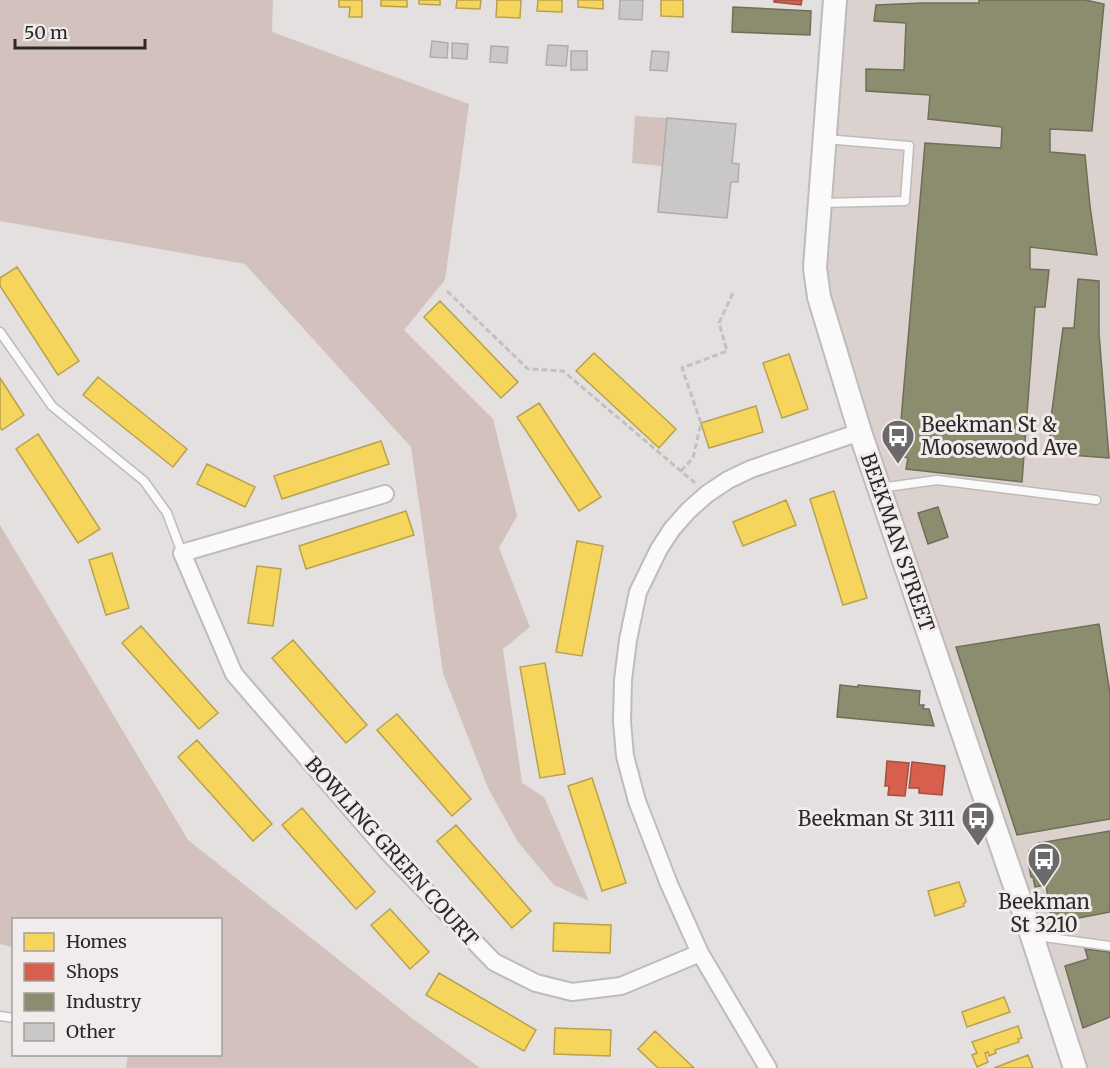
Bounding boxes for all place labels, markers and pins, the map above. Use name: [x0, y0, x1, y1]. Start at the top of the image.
place label: Beekman St & Moosewood Ave: [921, 412, 1077, 460]
bus stop icon: Beekman St & Moosewood Ave: [880, 418, 916, 465]
bus stop icon: Beekman St 3111: [960, 800, 996, 847]
place label: Beekman St 3111: [798, 806, 955, 831]
bus stop icon: Beekman St 3210: [1026, 841, 1062, 888]
place label: Beekman St 3210: [998, 889, 1090, 937]

